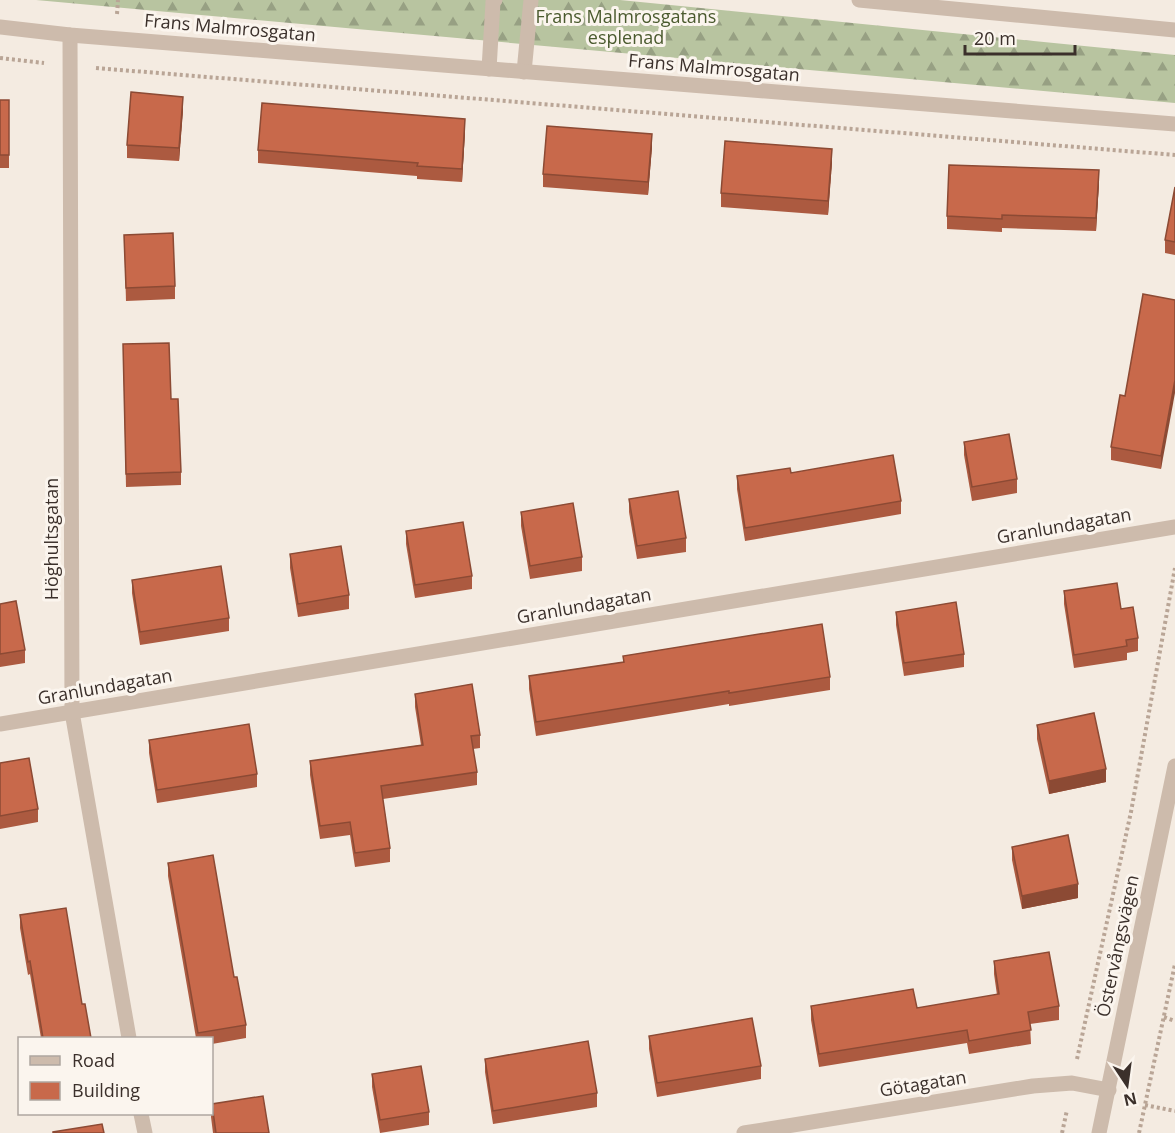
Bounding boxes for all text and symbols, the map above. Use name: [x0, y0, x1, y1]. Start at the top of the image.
park label: Frans Malmrosgatans esplenad: [536, 4, 716, 49]
street label: Frans Malmrosgatan: [143, 8, 317, 46]
scale bar: [965, 18, 1074, 56]
text: 20 m: [974, 26, 1016, 50]
street label: Frans Malmrosgatan: [627, 48, 801, 86]
street label: Höghultsgatan: [39, 478, 63, 600]
street label: Granlundagatan: [995, 501, 1133, 549]
street label: Granlundagatan: [515, 581, 653, 629]
street label: Granlundagatan: [36, 662, 174, 710]
street label: Östervångsvägen: [1090, 872, 1144, 1019]
legend: [18, 1037, 213, 1115]
text: Road: [72, 1048, 115, 1072]
north arrow: [1097, 1055, 1157, 1115]
street label: Götagatan: [878, 1064, 968, 1102]
text: Building: [72, 1078, 140, 1102]
text: N: [1122, 1087, 1139, 1112]

